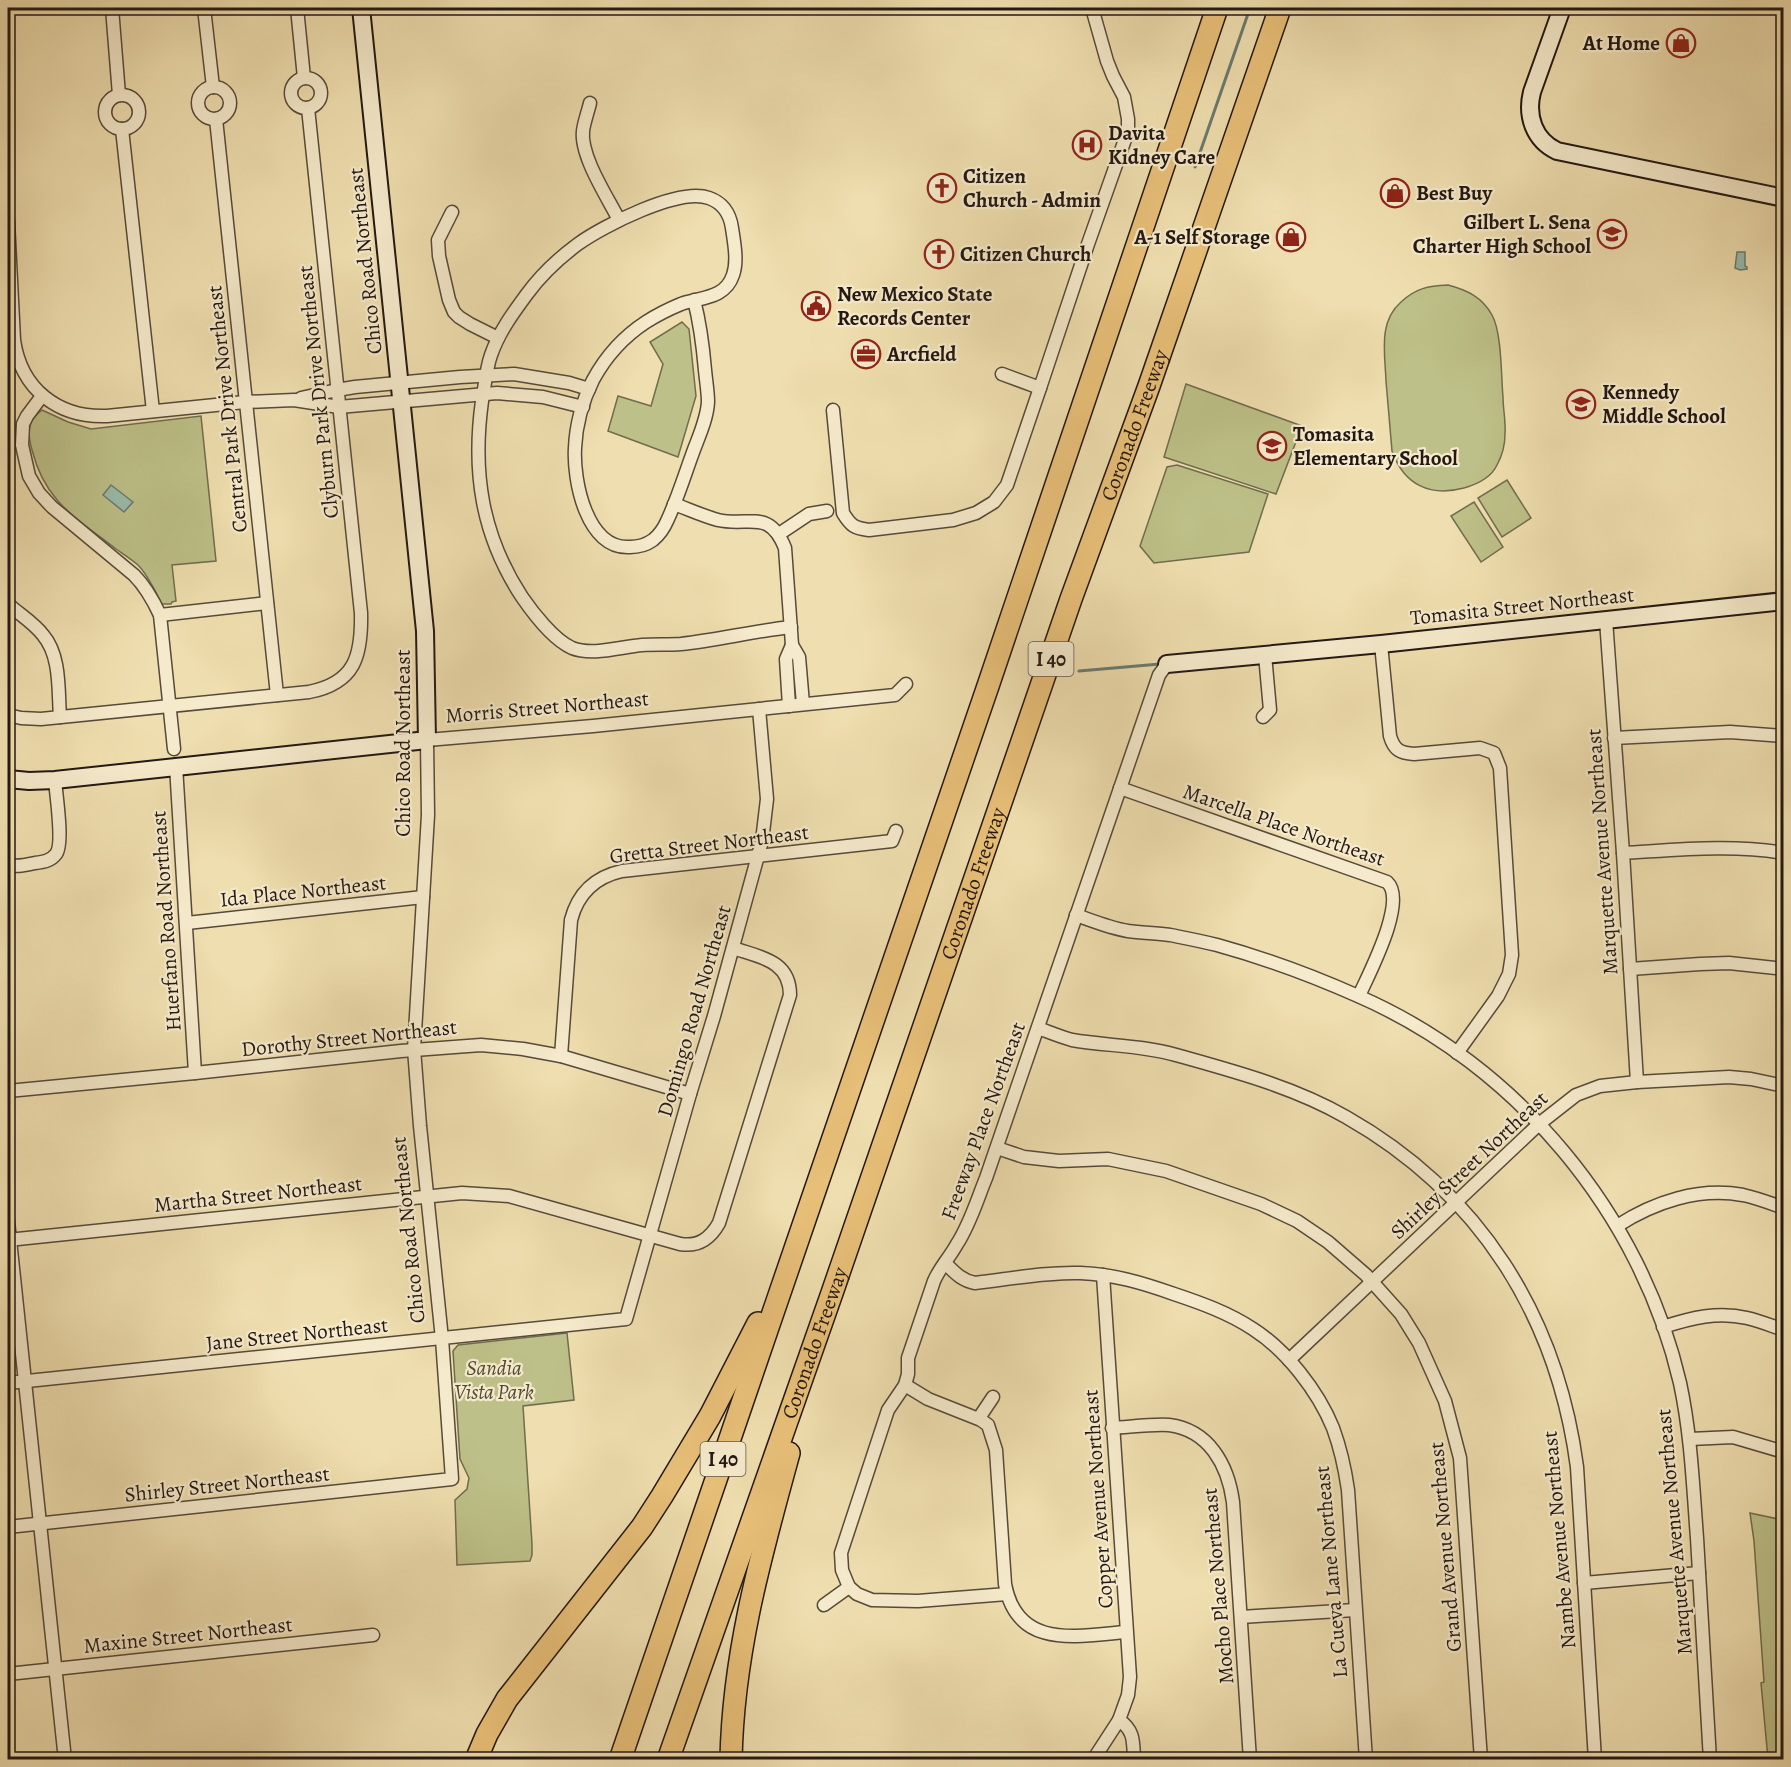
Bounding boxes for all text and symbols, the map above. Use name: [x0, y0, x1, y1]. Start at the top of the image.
shop icon: At Home: [1665, 27, 1697, 59]
place label: At Home: [1582, 29, 1660, 57]
place label: Davita Kidney Care: [1108, 119, 1216, 171]
hospital icon: Davita Kidney Care: [1071, 129, 1103, 161]
place label: Citizen Church - Admin: [963, 162, 1101, 214]
street label: Chico Road Northeast: [341, 166, 389, 356]
church icon: Citizen Church - Admin: [926, 172, 958, 204]
shop icon: Best Buy: [1379, 177, 1411, 209]
place label: Best Buy: [1416, 179, 1494, 207]
place label: Gilbert L. Sena Charter High School: [1413, 208, 1592, 260]
school or university icon: Gilbert L. Sena Charter High School: [1596, 218, 1628, 250]
shop icon: A-1 Self Storage: [1275, 221, 1307, 253]
place label: A-1 Self Storage: [1133, 223, 1270, 251]
church icon: Citizen Church: [923, 238, 955, 270]
place label: Citizen Church: [960, 240, 1091, 268]
street label: Clyburn Park Drive Northeast: [291, 264, 345, 520]
place label: New Mexico State Records Center: [837, 280, 993, 332]
street label: Central Park Drive Northeast: [200, 284, 254, 534]
public building icon: New Mexico State Records Center: [800, 290, 832, 322]
office icon: Arcfield: [850, 338, 882, 370]
place label: Arcfield: [886, 340, 957, 368]
street label: Coronado Freeway: [1094, 345, 1175, 505]
place label: Kennedy Middle School: [1602, 378, 1726, 430]
school or university icon: Kennedy Middle School: [1565, 388, 1597, 420]
place label: Tomasita Elementary School: [1293, 420, 1458, 472]
school or university icon: Tomasita Elementary School: [1256, 430, 1288, 462]
street label: Tomasita Street Northeast: [1409, 580, 1635, 632]
road number: I 40: [1028, 642, 1074, 676]
street label: Chico Road Northeast: [389, 649, 417, 837]
street label: Morris Street Northeast: [444, 684, 650, 730]
street label: Marquette Avenue Northeast: [1579, 728, 1625, 976]
street label: Marcella Place Northeast: [1179, 777, 1389, 873]
street label: Coronado Freeway: [934, 803, 1012, 963]
street label: Huerfano Road Northeast: [144, 810, 188, 1032]
street label: Gretta Street Northeast: [608, 818, 810, 870]
street label: Ida Place Northeast: [219, 868, 388, 914]
street label: Domingo Road Northeast: [650, 902, 738, 1120]
street label: Dorothy Street Northeast: [240, 1013, 458, 1063]
street label: Freeway Place Northeast: [934, 1018, 1032, 1224]
street label: Shirley Street Northeast: [1384, 1085, 1554, 1245]
street label: Chico Road Northeast: [384, 1135, 432, 1325]
street label: Martha Street Northeast: [153, 1169, 364, 1219]
street label: Coronado Freeway: [775, 1263, 854, 1423]
street label: Jane Street Northeast: [205, 1311, 389, 1357]
park label: Sandia Vista Park: [454, 1354, 534, 1406]
street label: Copper Avenue Northeast: [1076, 1388, 1120, 1609]
street label: Marquette Avenue Northeast: [1649, 1408, 1699, 1656]
street label: Nambe Avenue Northeast: [1536, 1430, 1582, 1650]
street label: Grand Avenue Northeast: [1422, 1441, 1468, 1653]
road number: I 40: [700, 1442, 746, 1476]
street label: Shirley Street Northeast: [123, 1459, 331, 1509]
street label: La Cueva Lane Northeast: [1308, 1465, 1354, 1679]
street label: Mocho Place Northeast: [1195, 1487, 1241, 1685]
street label: Maxine Street Northeast: [82, 1610, 294, 1660]

